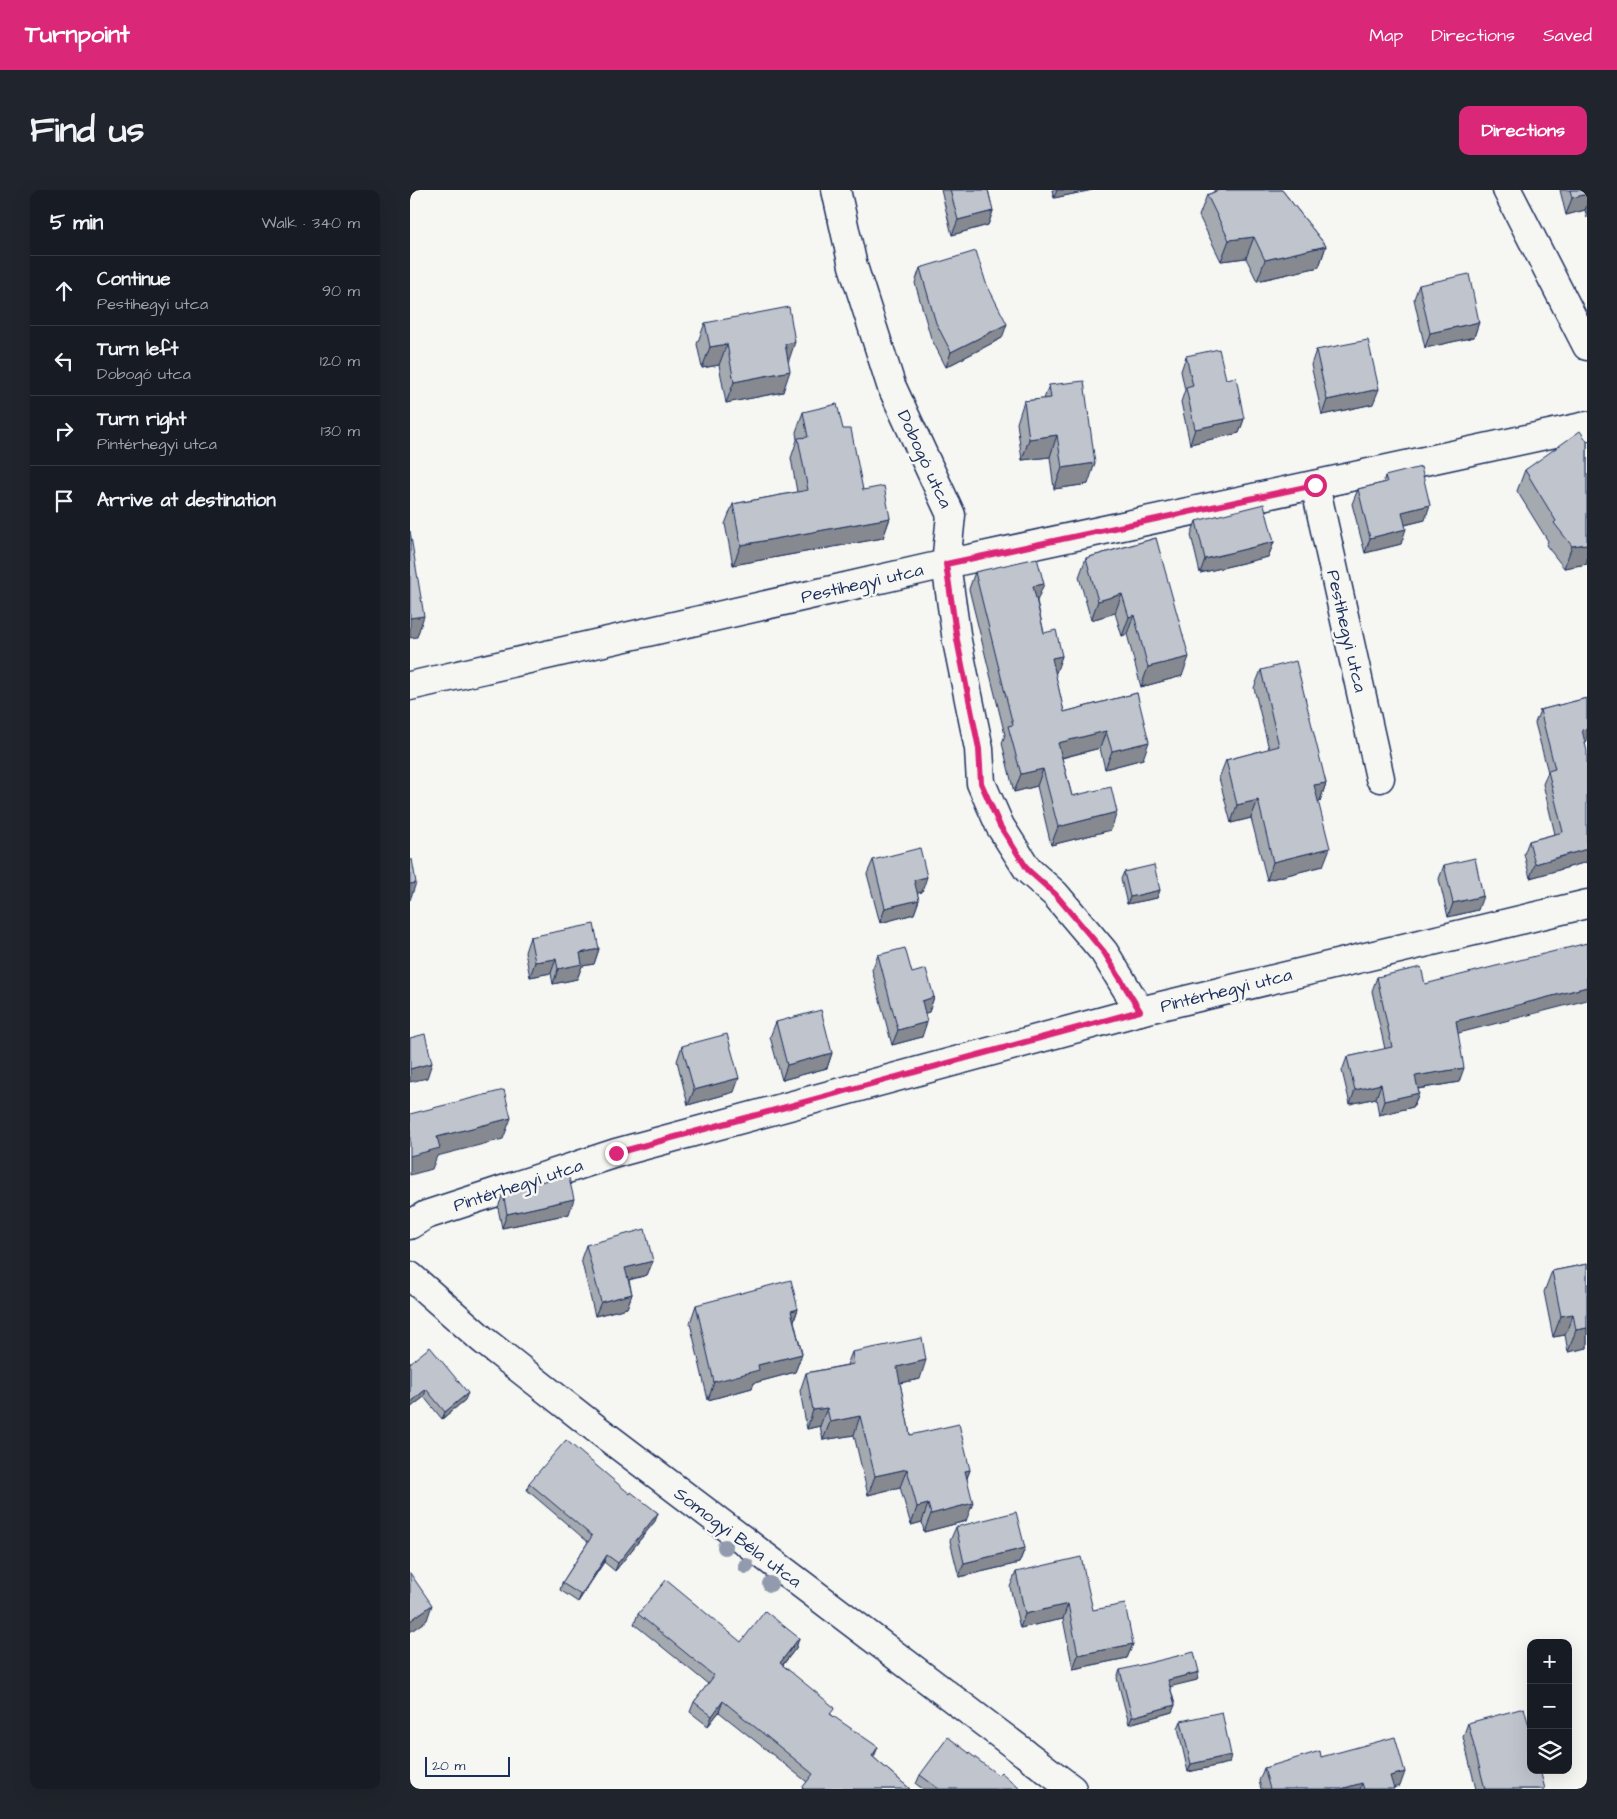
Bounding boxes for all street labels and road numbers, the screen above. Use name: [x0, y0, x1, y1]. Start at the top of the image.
street label: Dobogó utca: [890, 406, 958, 513]
street label: Pestihegyi utca: [798, 557, 926, 611]
street label: Pestihegyi utca: [1319, 567, 1373, 695]
street label: Pintérhegyi utca: [1158, 962, 1295, 1020]
street label: Pintérhegyi utca: [450, 1153, 586, 1219]
street label: Somogyi Béla utca: [668, 1481, 807, 1594]

